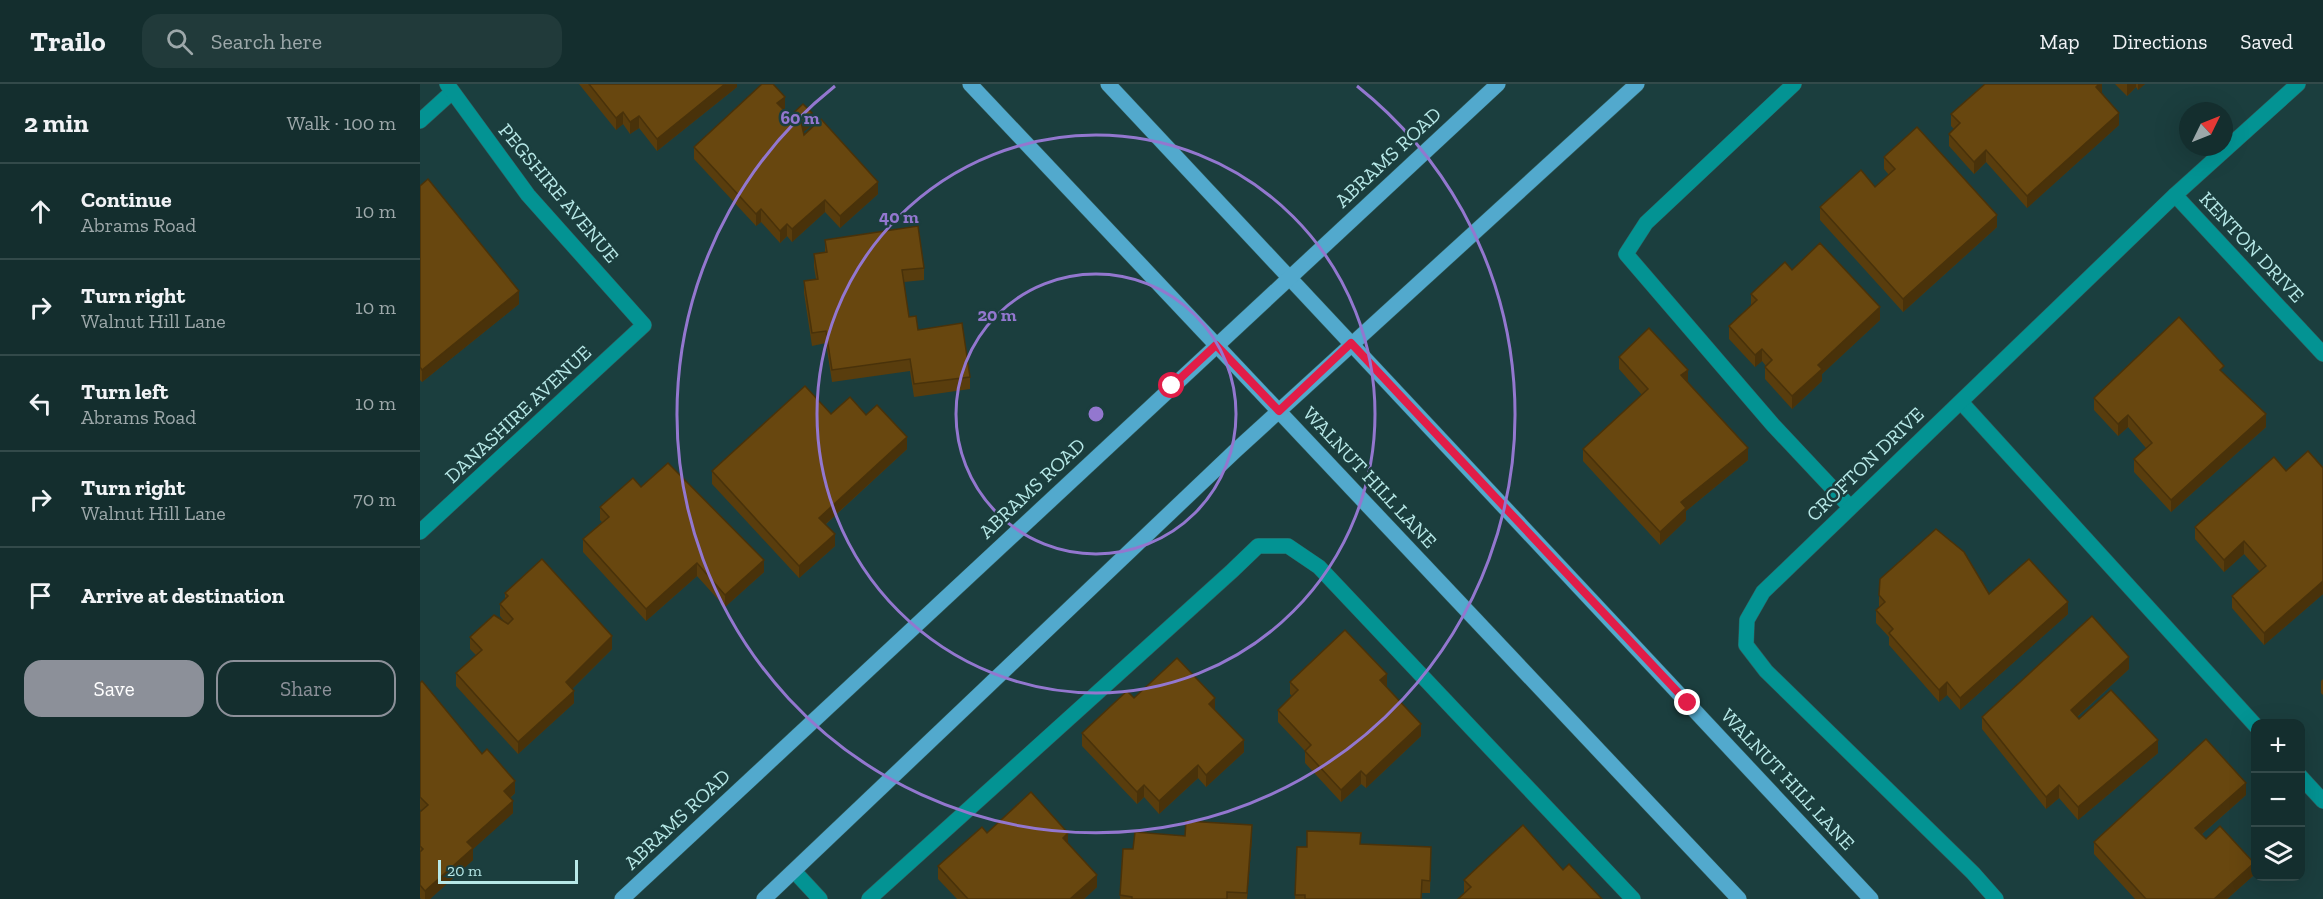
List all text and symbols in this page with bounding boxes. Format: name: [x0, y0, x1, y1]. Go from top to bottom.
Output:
search box: [142, 14, 562, 68]
text: Trailo: [30, 25, 106, 58]
icon: search: [163, 25, 196, 58]
text: Search here: [211, 28, 322, 55]
text: Map: [2040, 29, 2080, 54]
text: Directions: [2113, 29, 2207, 54]
text: Saved: [2240, 29, 2293, 54]
street label: ABRAMS ROAD: [1330, 102, 1446, 212]
north arrow: [2179, 102, 2233, 156]
text: 2 min: [24, 107, 89, 139]
text: 60 m: [780, 107, 820, 129]
text: Walk · 100 m: [287, 111, 396, 135]
street label: PEGSHIRE AVENUE: [494, 118, 624, 268]
text: Continue: [81, 186, 172, 213]
street label: KENTON DRIVE: [2195, 187, 2309, 307]
icon: ahead: [24, 195, 57, 228]
text: 10 m: [355, 199, 396, 223]
text: 40 m: [879, 206, 919, 228]
text: Abrams Road: [81, 213, 196, 237]
text: Turn right: [81, 282, 185, 309]
icon: right: [24, 291, 57, 324]
text: 10 m: [355, 295, 396, 319]
text: 20 m: [977, 304, 1017, 326]
text: Walnut Hill Lane: [81, 309, 226, 333]
street label: DANASHIRE AVENUE: [440, 340, 596, 488]
route start: [1158, 372, 1184, 398]
text: Turn left: [81, 378, 168, 405]
icon: left: [24, 387, 57, 420]
text: 10 m: [355, 391, 396, 415]
street label: WALNUT HILL LANE: [1298, 401, 1442, 553]
street label: CROFTON DRIVE: [1801, 402, 1929, 526]
centre of rings: [1086, 404, 1106, 424]
text: Abrams Road: [81, 405, 196, 429]
street label: ABRAMS ROAD: [974, 433, 1090, 543]
text: Turn right: [81, 474, 185, 501]
icon: right: [24, 483, 57, 516]
text: 70 m: [353, 487, 396, 511]
text: Walnut Hill Lane: [81, 501, 226, 525]
icon: arrive: [24, 579, 57, 612]
text: Arrive at destination: [81, 582, 284, 609]
button: Save: [24, 660, 204, 717]
button: Share: [216, 660, 396, 717]
route end: [1674, 689, 1700, 715]
street label: WALNUT HILL LANE: [1716, 703, 1860, 855]
map controls: [2251, 719, 2305, 881]
button: +: [2251, 719, 2305, 773]
street label: ABRAMS ROAD: [619, 764, 735, 874]
button: −: [2251, 773, 2305, 827]
button: layers: [2251, 827, 2305, 881]
scale bar: [438, 857, 578, 884]
text: 20 m: [447, 861, 482, 880]

